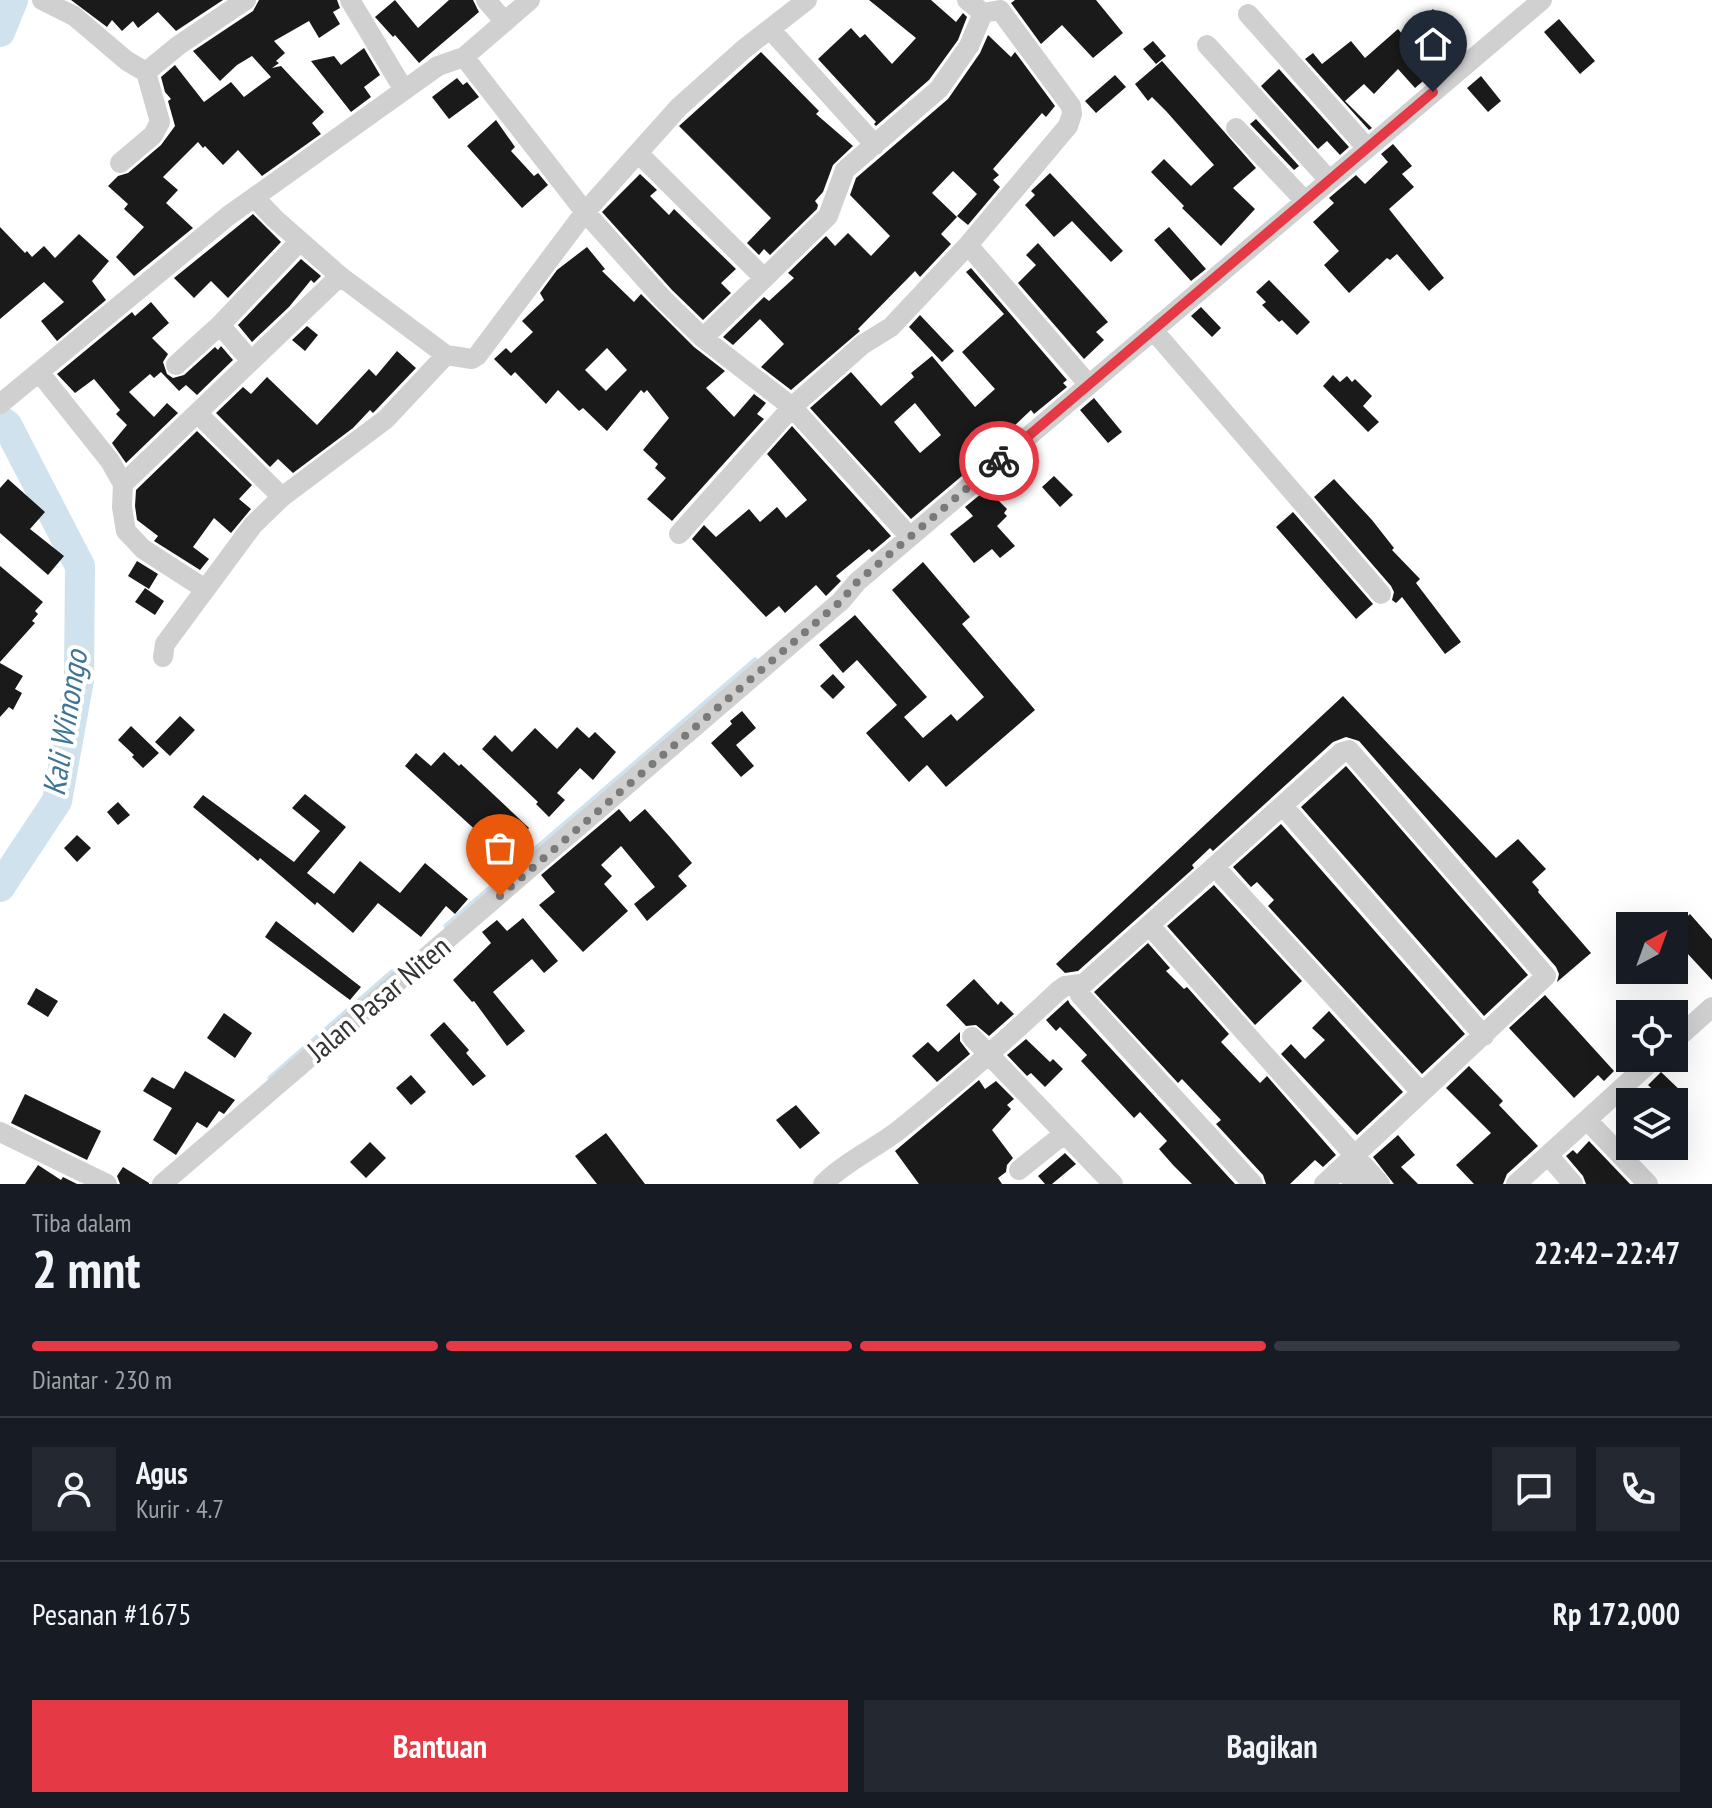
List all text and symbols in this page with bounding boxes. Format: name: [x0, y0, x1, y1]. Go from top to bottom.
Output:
pin: [1399, 10, 1467, 92]
icon: home: [1411, 22, 1455, 66]
courier: [959, 421, 1039, 501]
icon: bike: [977, 439, 1021, 483]
water label: Kali Winongo: [32, 645, 97, 799]
pin: [466, 814, 534, 896]
icon: bag: [478, 826, 522, 870]
north arrow: [1616, 912, 1688, 984]
map controls: [1616, 912, 1688, 1160]
street label: Jalan Pasar Niten: [298, 927, 458, 1070]
button: locate: [1616, 1000, 1688, 1072]
button: layers: [1616, 1088, 1688, 1160]
text: Tiba dalam: [32, 1206, 132, 1239]
text: 22:42–22:47: [1534, 1233, 1680, 1272]
text: 2 mnt: [32, 1235, 140, 1302]
text: Diantar · 230 m: [32, 1363, 172, 1396]
button: person: [32, 1447, 116, 1531]
button: chat: [1492, 1447, 1576, 1531]
button: phone: [1596, 1447, 1680, 1531]
text: Agus: [136, 1453, 188, 1492]
text: Kurir · 4.7: [136, 1492, 224, 1525]
text: Pesanan #1675: [32, 1594, 191, 1633]
text: Rp 172,000: [1553, 1594, 1680, 1633]
button: Bantuan: [32, 1700, 848, 1792]
button: Bagikan: [864, 1700, 1680, 1792]

